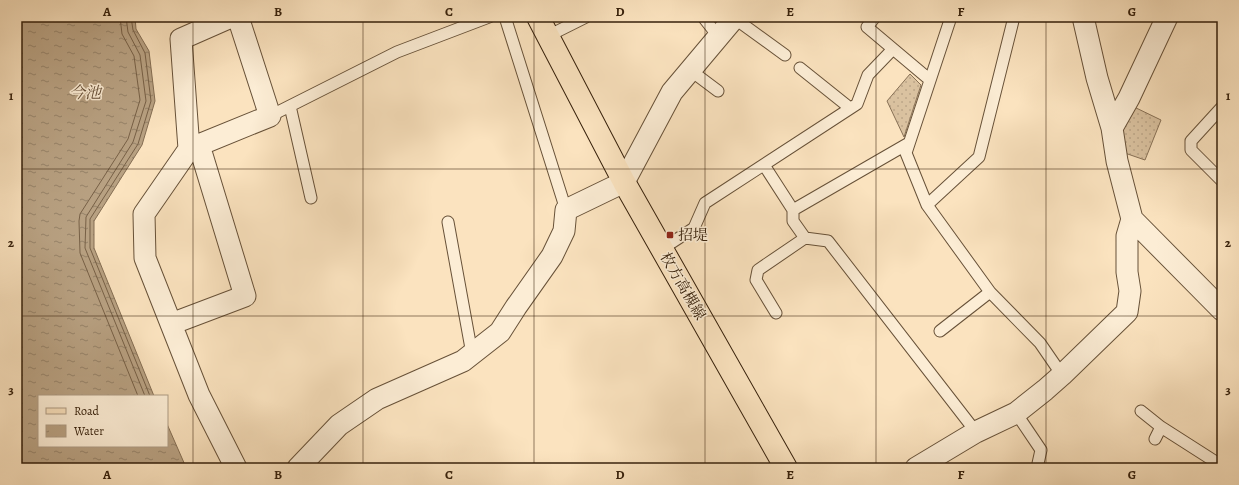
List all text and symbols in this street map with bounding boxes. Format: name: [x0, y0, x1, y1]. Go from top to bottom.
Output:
text: A: [102, 3, 112, 20]
text: B: [274, 3, 282, 20]
text: C: [445, 3, 453, 20]
text: D: [615, 3, 625, 20]
text: E: [786, 3, 794, 20]
text: F: [958, 3, 965, 20]
text: G: [1128, 3, 1136, 20]
water label: 今池: [69, 82, 103, 104]
text: 1: [9, 87, 14, 104]
text: 1: [1226, 87, 1231, 104]
place label: 招堤: [678, 225, 708, 245]
marker: 招堤: [665, 230, 675, 240]
text: 2: [8, 234, 15, 251]
text: 2: [1225, 234, 1232, 251]
street label: 枚方高槻線: [656, 249, 710, 323]
text: 3: [8, 381, 14, 398]
text: 3: [1225, 381, 1231, 398]
legend: [38, 395, 168, 447]
text: Road: [74, 403, 100, 419]
text: Water: [73, 423, 104, 439]
text: A: [102, 466, 112, 483]
text: B: [274, 466, 282, 483]
text: C: [445, 466, 453, 483]
text: D: [615, 466, 625, 483]
text: E: [786, 466, 794, 483]
text: F: [958, 466, 965, 483]
text: G: [1128, 466, 1136, 483]

